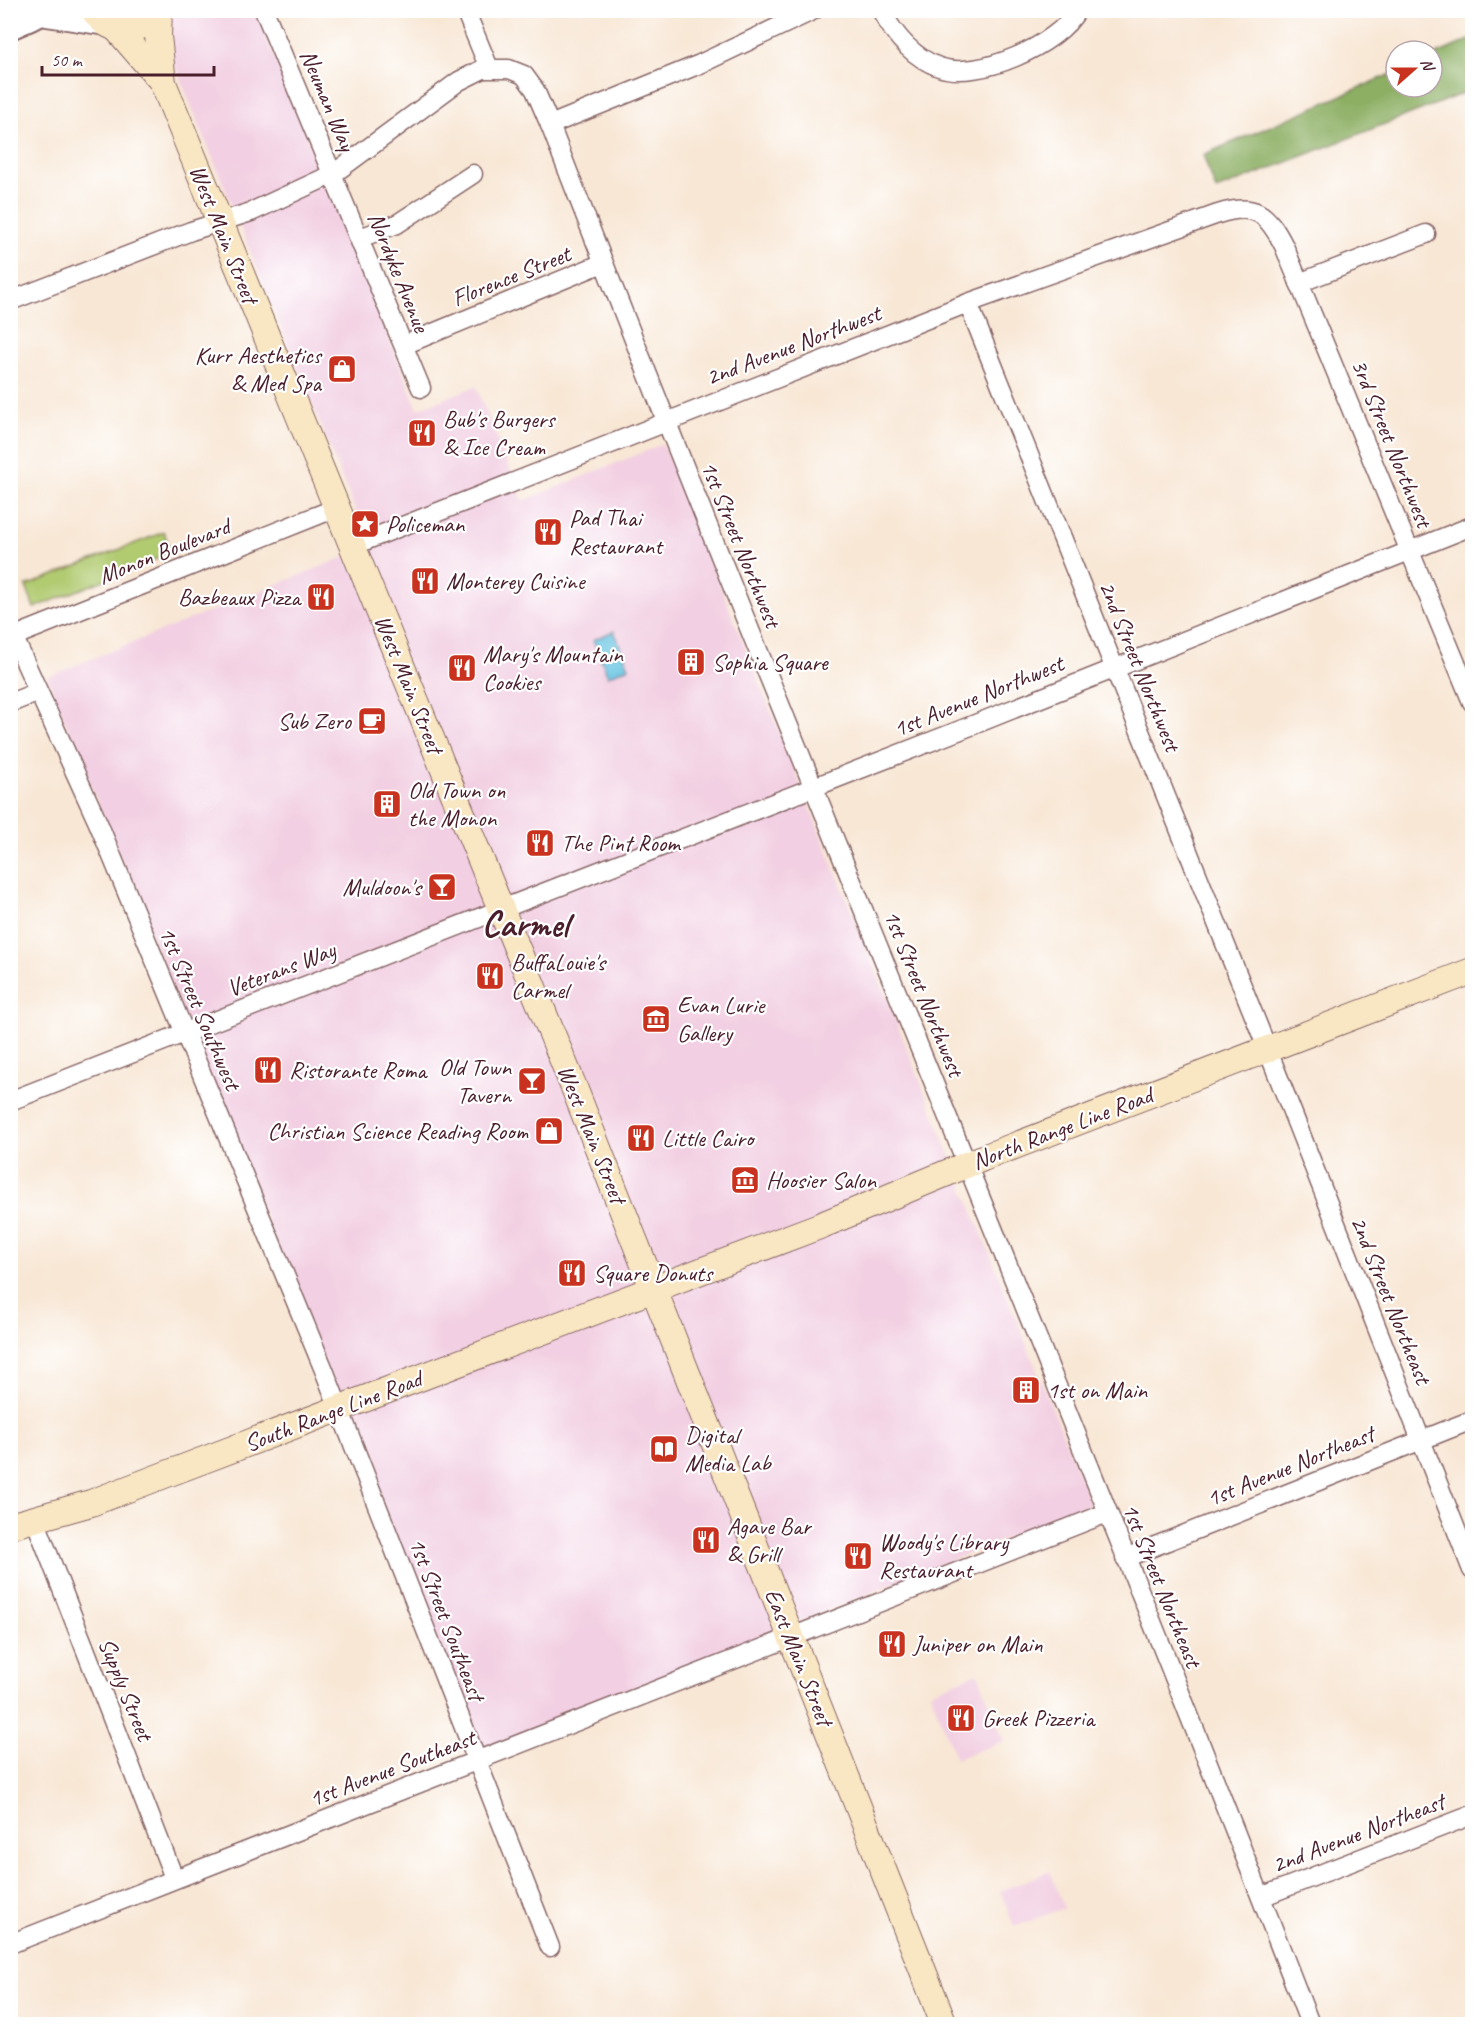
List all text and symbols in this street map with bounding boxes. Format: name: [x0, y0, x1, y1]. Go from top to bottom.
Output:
scale bar: [42, 39, 214, 77]
north arrow: [1384, 39, 1444, 99]
street label: Neuman Way: [293, 45, 363, 157]
text: 50 m: [51, 49, 84, 71]
text: N: [1416, 56, 1439, 75]
street label: West Main Street: [183, 160, 267, 310]
street label: Nordyke Avenue: [361, 208, 437, 338]
street label: Florence Street: [447, 238, 576, 313]
street label: 2nd Avenue Northwest: [701, 297, 887, 392]
place label: Kurr Aesthetics & Med Spa: [195, 340, 323, 398]
shop icon: Kurr Aesthetics & Med Spa: [326, 353, 358, 385]
street label: 3rd Street Northwest: [1345, 354, 1440, 533]
place label: Bub's Burgers & Ice Cream: [443, 404, 556, 462]
restaurant icon: Bub's Burgers & Ice Cream: [406, 417, 438, 449]
street label: 1st Street Northwest: [694, 456, 789, 634]
place label: Pad Thai Restaurant: [569, 503, 664, 561]
place icon: Policeman: [349, 508, 381, 540]
place label: Policeman: [386, 509, 466, 539]
street label: Monon Boulevard: [94, 510, 237, 591]
restaurant icon: Pad Thai Restaurant: [532, 516, 564, 548]
restaurant icon: Monterey Cuisine: [409, 565, 441, 597]
place label: Monterey Cuisine: [446, 566, 587, 596]
street label: 2nd Street Northwest: [1092, 576, 1189, 757]
restaurant icon: Bazbeaux Pizza: [305, 581, 337, 613]
place label: Bazbeaux Pizza: [178, 582, 302, 612]
street label: West Main Street: [368, 610, 452, 760]
place label: Mary's Mountain Cookies: [483, 639, 624, 697]
building icon: Sophia Square: [675, 646, 707, 678]
place label: Sophia Square: [712, 647, 830, 677]
street label: 1st Avenue Northwest: [889, 647, 1069, 744]
restaurant icon: Mary's Mountain Cookies: [446, 652, 478, 684]
cafe icon: Sub Zero: [356, 705, 388, 737]
place label: Sub Zero: [277, 706, 353, 736]
place label: Old Town on the Monon: [408, 775, 505, 833]
building icon: Old Town on the Monon: [371, 788, 403, 820]
restaurant icon: The Pint Room: [524, 827, 556, 859]
place label: The Pint Room: [561, 828, 682, 858]
bar icon: Muldoon's: [426, 871, 458, 903]
place label: Muldoon's: [343, 872, 424, 902]
district label: Carmel: [482, 901, 575, 947]
street label: 1st Street Northwest: [877, 905, 972, 1083]
street label: 1st Street Southwest: [152, 922, 249, 1096]
street label: Veterans Way: [222, 934, 341, 1003]
place label: BuffaLouie's Carmel: [511, 947, 608, 1005]
restaurant icon: BuffaLouie's Carmel: [474, 960, 506, 992]
place label: Evan Lurie Gallery: [677, 990, 766, 1048]
museum icon: Evan Lurie Gallery: [640, 1003, 672, 1035]
place label: Old Town Tavern: [439, 1052, 512, 1110]
restaurant icon: Ristorante Roma: [252, 1054, 284, 1086]
place label: Ristorante Roma: [289, 1055, 428, 1085]
street label: West Main Street: [551, 1060, 635, 1210]
bar icon: Old Town Tavern: [516, 1065, 548, 1097]
street label: North Range Line Road: [968, 1079, 1160, 1176]
shop icon: Christian Science Reading Room: [533, 1115, 565, 1147]
place label: Christian Science Reading Room: [267, 1116, 529, 1146]
restaurant icon: Little Cairo: [625, 1122, 657, 1154]
place label: Little Cairo: [662, 1123, 756, 1153]
museum icon: Hoosier Salon: [729, 1164, 761, 1196]
place label: Hoosier Salon: [766, 1165, 877, 1195]
street label: 2nd Street Northeast: [1344, 1212, 1439, 1390]
restaurant icon: Square Donuts: [556, 1257, 588, 1289]
place label: Square Donuts: [593, 1258, 714, 1288]
street label: South Range Line Road: [240, 1362, 429, 1459]
building icon: 1st on Main: [1010, 1374, 1042, 1406]
place label: 1st on Main: [1047, 1375, 1148, 1405]
street label: 1st Avenue Northeast: [1202, 1418, 1381, 1513]
place label: Digital Media Lab: [685, 1420, 772, 1478]
library icon: Digital Media Lab: [648, 1433, 680, 1465]
street label: 1st Street Northeast: [1115, 1499, 1209, 1673]
place label: Agave Bar & Grill: [727, 1511, 813, 1569]
restaurant icon: Agave Bar & Grill: [690, 1524, 722, 1556]
place label: Woody's Library Restaurant: [879, 1527, 1010, 1585]
street label: 1st Street Southeast: [402, 1533, 493, 1708]
restaurant icon: Woody's Library Restaurant: [842, 1540, 874, 1572]
street label: East Main Street: [758, 1584, 841, 1733]
restaurant icon: Juniper on Main: [876, 1628, 908, 1660]
place label: Juniper on Main: [912, 1629, 1043, 1659]
street label: Supply Street: [92, 1633, 161, 1747]
restaurant icon: Greek Pizzeria: [945, 1702, 977, 1734]
place label: Greek Pizzeria: [982, 1703, 1096, 1733]
street label: 1st Avenue Southeast: [305, 1722, 481, 1814]
street label: 2nd Avenue Northeast: [1268, 1785, 1451, 1880]

